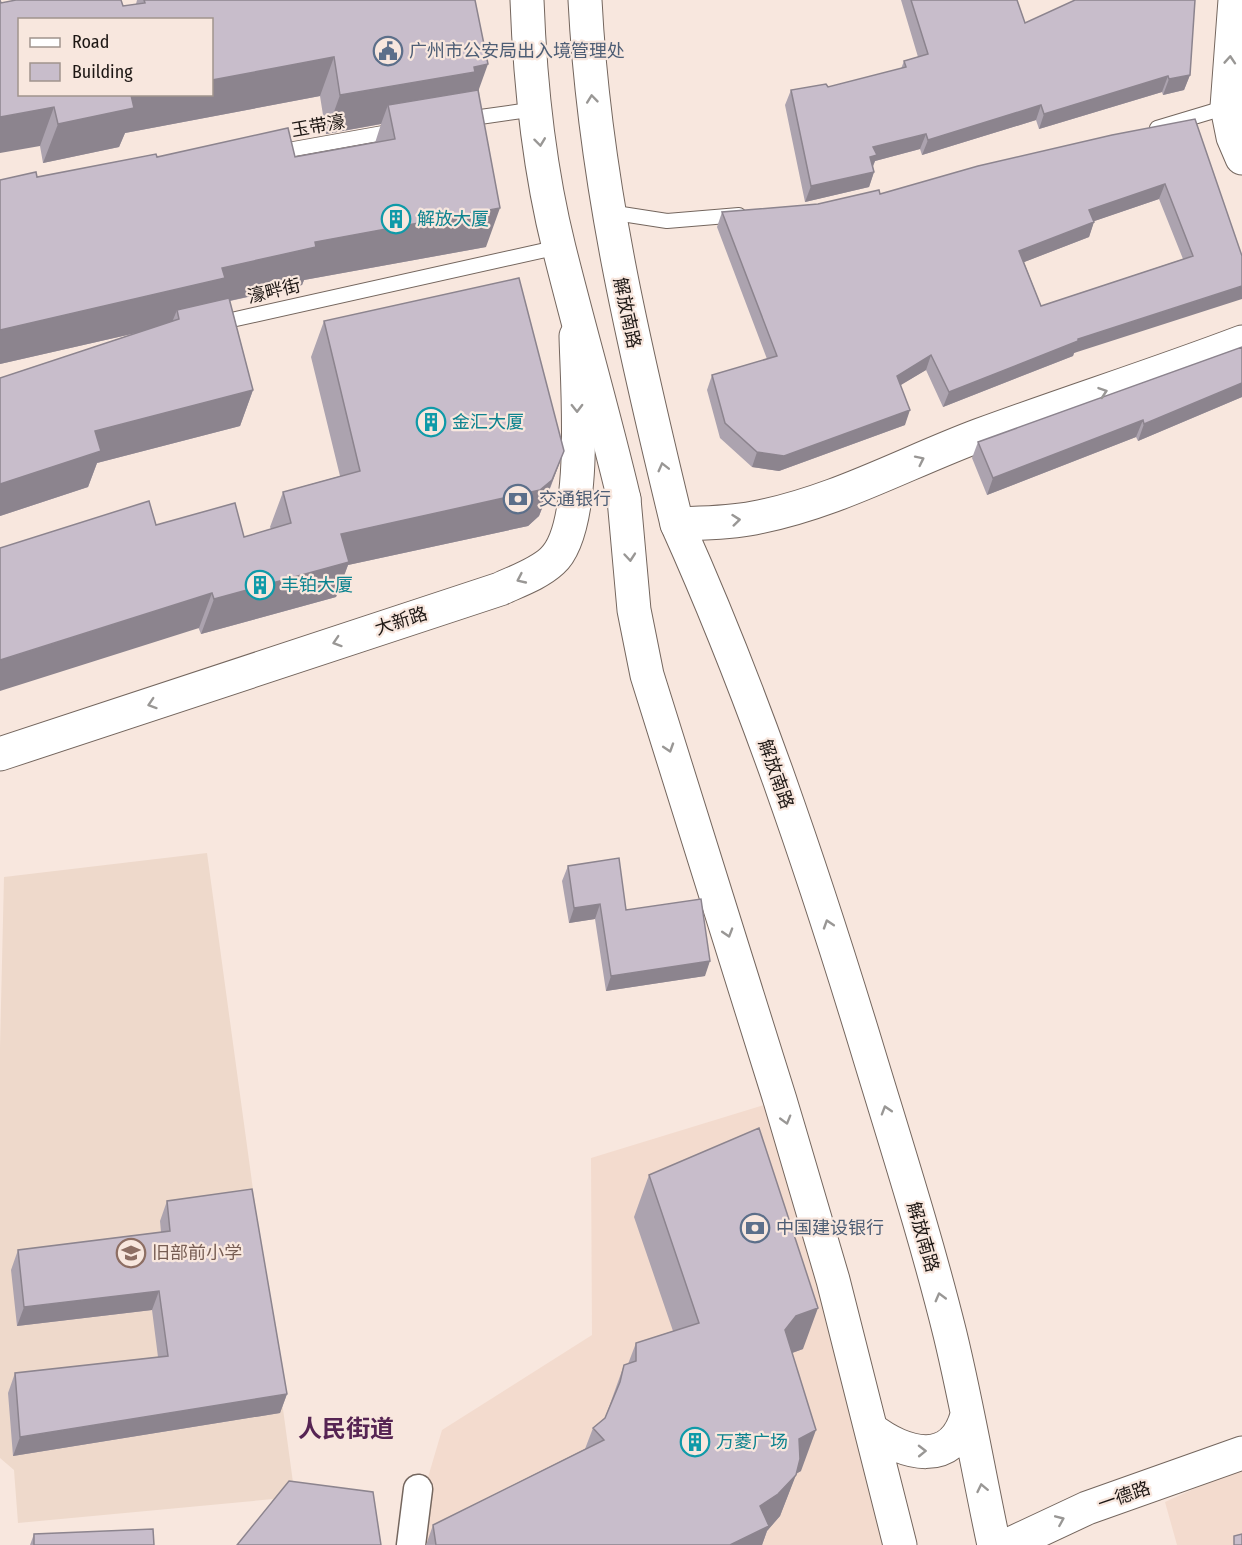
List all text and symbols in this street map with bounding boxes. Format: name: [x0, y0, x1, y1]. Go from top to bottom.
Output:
legend: [18, 18, 213, 96]
text: Road: [72, 31, 109, 53]
public building icon: 广州市公安局出入境管理处: [372, 35, 404, 67]
place label: 广州市公安局出入境管理处: [409, 40, 625, 62]
one-way arrow: [1224, 55, 1237, 64]
text: Building: [72, 61, 133, 83]
one-way arrow: [586, 94, 599, 103]
street label: 玉带濠: [290, 110, 346, 142]
one-way arrow: [534, 137, 546, 146]
building icon: 解放大厦: [380, 203, 412, 235]
place label: 解放大厦: [417, 208, 489, 230]
street label: 濠畔街: [245, 274, 303, 308]
street label: 解放南路: [609, 275, 645, 351]
one-way arrow: [1097, 387, 1108, 400]
one-way arrow: [571, 403, 583, 412]
building icon: 金汇大厦: [415, 406, 447, 438]
place label: 金汇大厦: [452, 411, 524, 433]
one-way arrow: [914, 455, 925, 467]
one-way arrow: [658, 462, 671, 472]
bank icon: 交通银行: [502, 483, 534, 515]
place label: 交通银行: [539, 488, 611, 510]
one-way arrow: [731, 515, 740, 527]
one-way arrow: [623, 553, 636, 562]
building icon: 丰铂大厦: [244, 569, 276, 601]
one-way arrow: [517, 572, 528, 584]
place label: 丰铂大厦: [281, 574, 353, 596]
street label: 大新路: [372, 602, 430, 640]
one-way arrow: [332, 635, 343, 648]
one-way arrow: [147, 697, 158, 709]
street label: 解放南路: [754, 736, 798, 812]
one-way arrow: [662, 742, 674, 753]
one-way arrow: [823, 919, 835, 930]
one-way arrow: [721, 927, 734, 938]
one-way arrow: [881, 1105, 893, 1116]
one-way arrow: [779, 1114, 791, 1125]
street label: 解放南路: [903, 1199, 943, 1275]
bank icon: 中国建设银行: [739, 1212, 771, 1244]
place label: 中国建设银行: [776, 1217, 884, 1239]
school or university icon: 旧部前小学: [115, 1237, 147, 1269]
place label: 旧部前小学: [152, 1242, 242, 1264]
one-way arrow: [935, 1292, 947, 1303]
district label: 人民街道: [298, 1415, 394, 1443]
building icon: 万菱广场: [679, 1426, 711, 1458]
place label: 万菱广场: [716, 1431, 788, 1453]
one-way arrow: [918, 1445, 927, 1457]
street label: 一德路: [1095, 1477, 1153, 1515]
one-way arrow: [976, 1483, 989, 1493]
one-way arrow: [1054, 1515, 1065, 1527]

